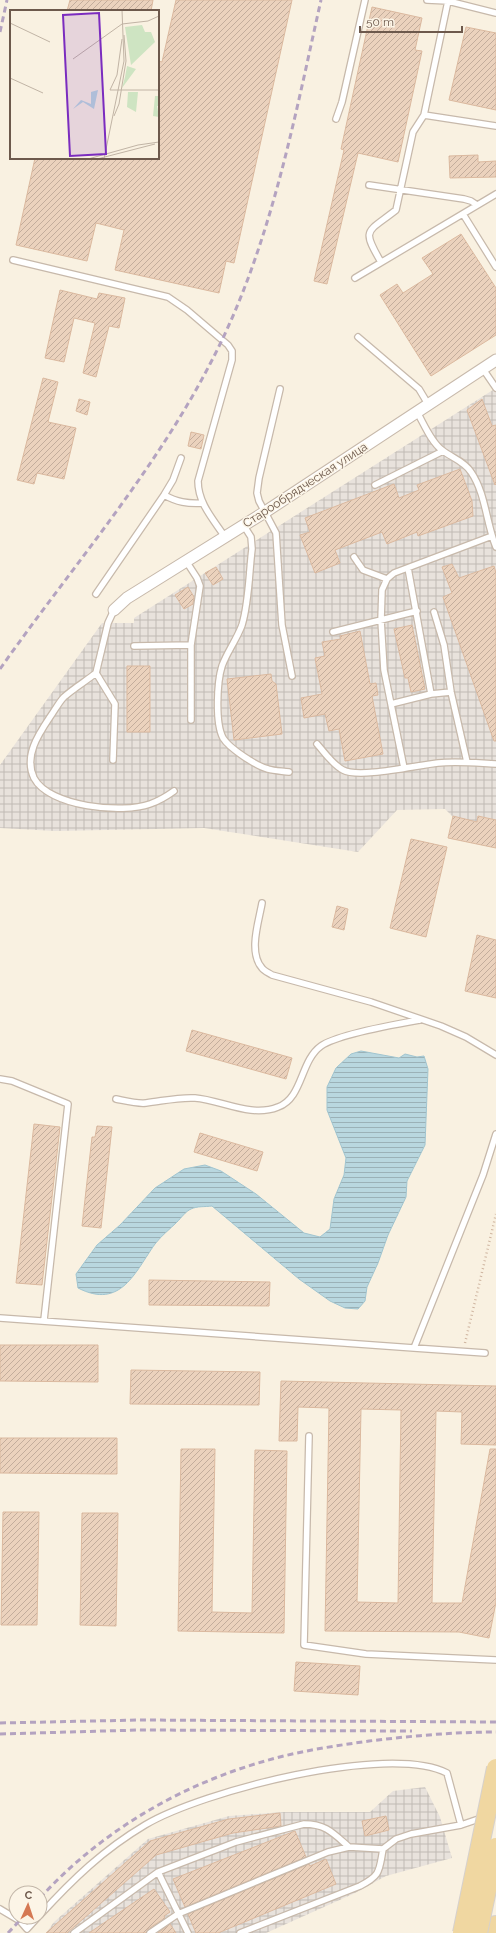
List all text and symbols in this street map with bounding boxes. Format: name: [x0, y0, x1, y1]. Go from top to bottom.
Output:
scale bar: [360, 8, 462, 34]
inset map: [10, 10, 159, 159]
text: 50 m: [366, 15, 394, 29]
street label: Старообрядческая улица: [240, 440, 370, 530]
north arrow: [8, 1885, 48, 1925]
text: С: [24, 1889, 33, 1902]

